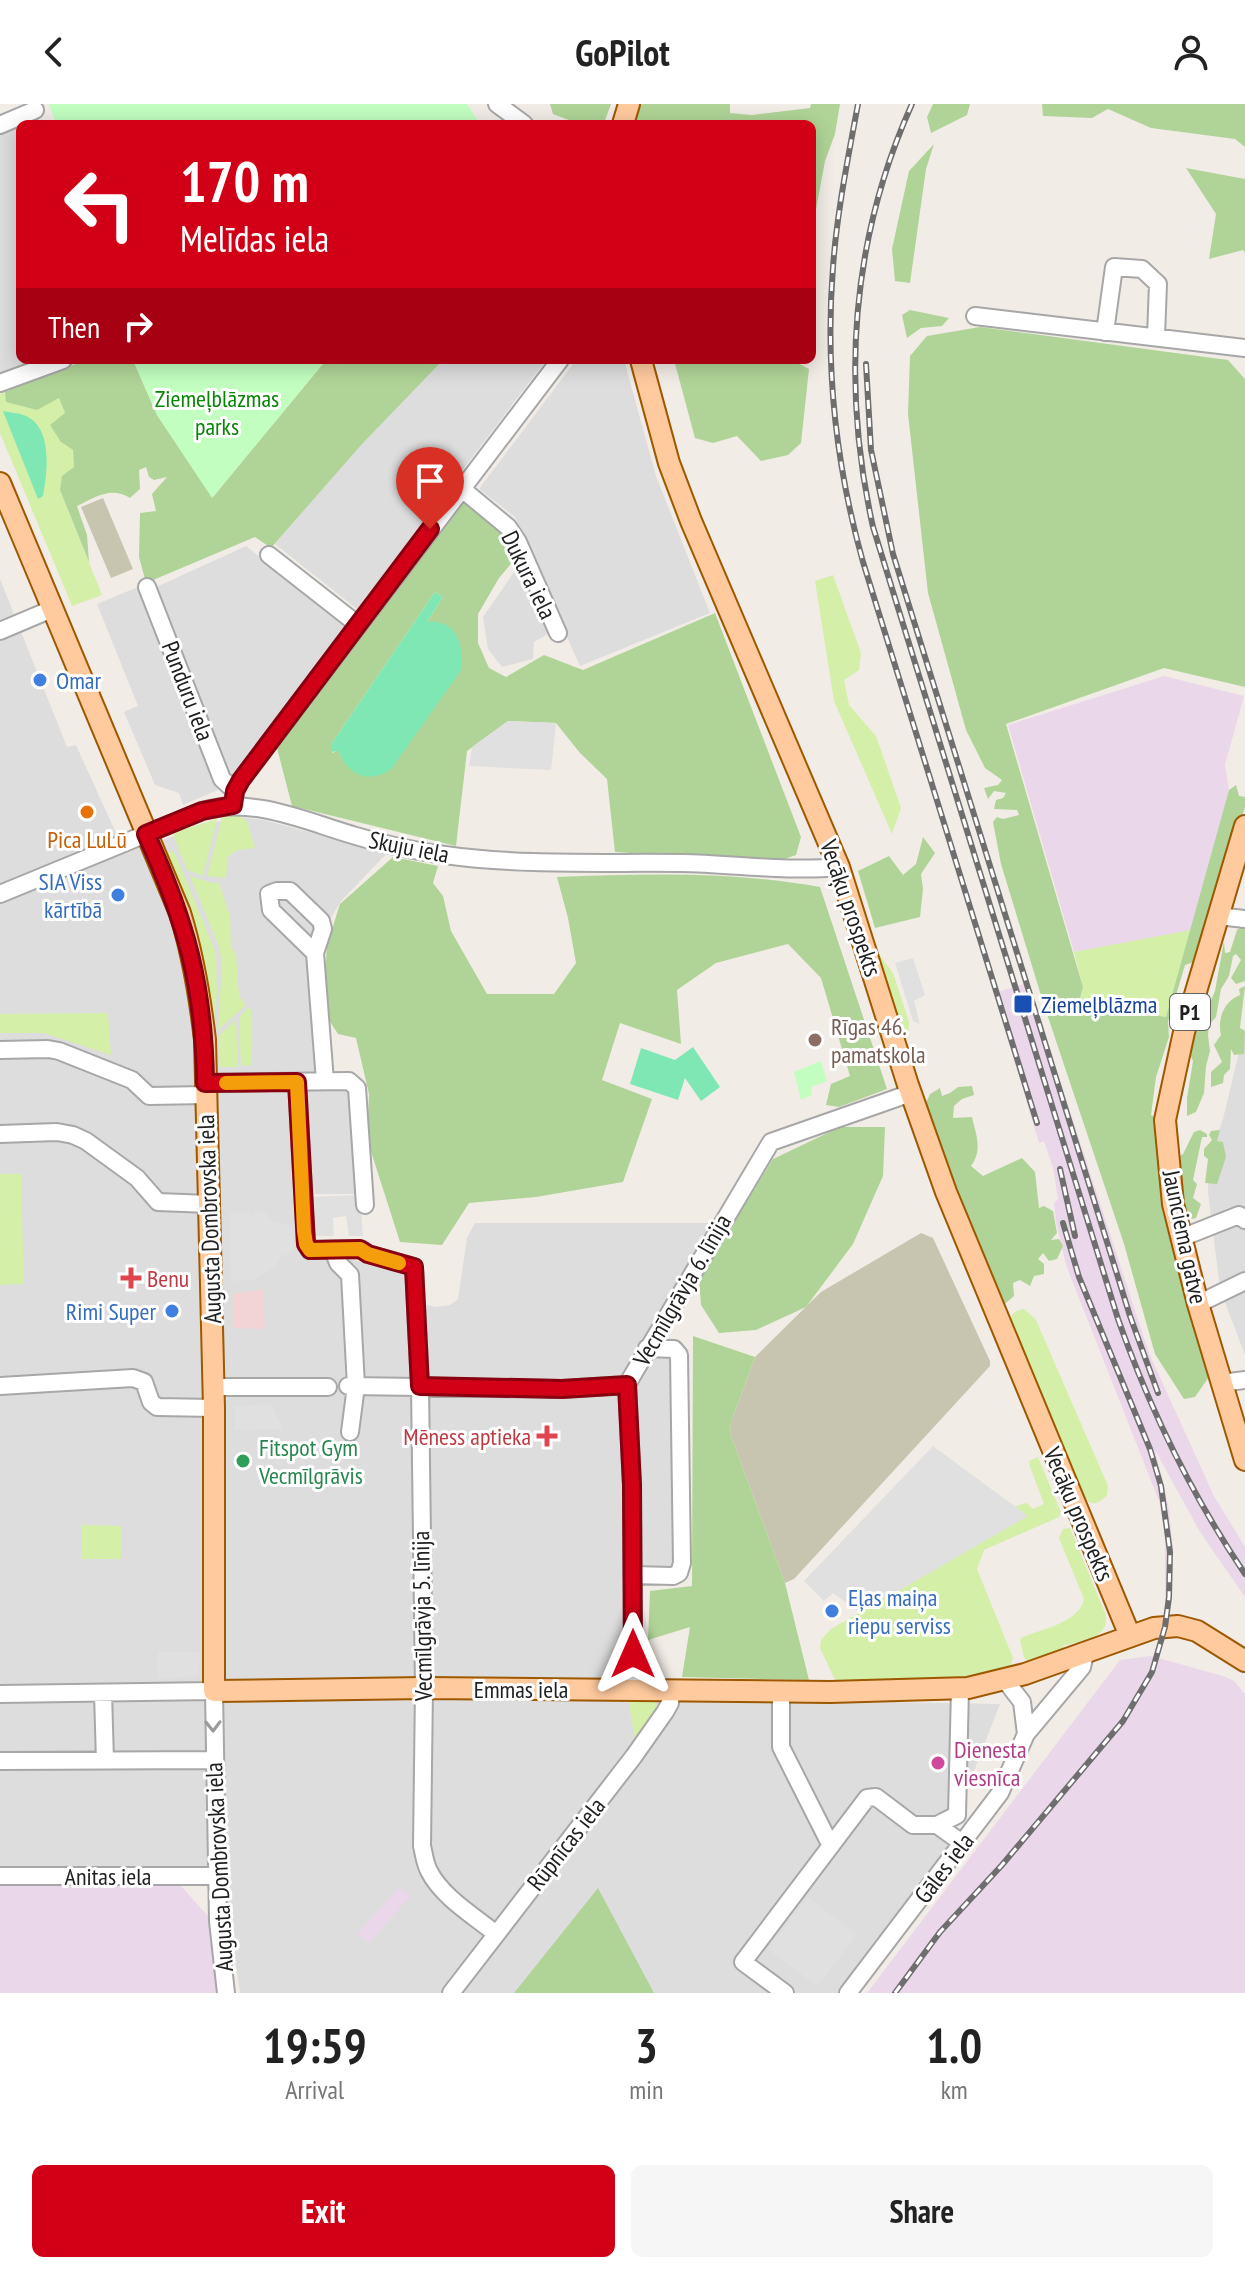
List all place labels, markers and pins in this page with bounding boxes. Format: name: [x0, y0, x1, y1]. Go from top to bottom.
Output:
pin: [396, 447, 464, 529]
place label: Omar: [56, 665, 101, 696]
marker: Omar: [31, 671, 49, 689]
marker: Pica LuLū: [78, 803, 96, 821]
place label: Pica LuLū: [47, 824, 127, 855]
place label: SIA Viss kārtībā: [39, 866, 102, 925]
marker: SIA Viss kārtībā: [109, 886, 127, 904]
place label: Ziemeļblāzma: [1041, 989, 1157, 1020]
marker: Ziemeļblāzma: [1012, 993, 1034, 1015]
place label: Rīgas 46. pamatskola: [831, 1011, 926, 1070]
marker: Rīgas 46. pamatskola: [806, 1031, 824, 1049]
place label: Benu: [147, 1263, 189, 1294]
marker: Benu: [122, 1269, 140, 1287]
place label: Rimi Super: [66, 1296, 156, 1327]
marker: Rimi Super: [163, 1302, 181, 1320]
place label: Mēness aptieka: [403, 1421, 531, 1452]
marker: Mēness aptieka: [538, 1427, 556, 1445]
place label: Fitspot Gym Vecmīlgrāvis: [258, 1432, 363, 1491]
marker: Fitspot Gym Vecmīlgrāvis: [234, 1452, 252, 1470]
place label: Eļas maiņa riepu serviss: [848, 1582, 951, 1641]
marker: Eļas maiņa riepu serviss: [823, 1602, 841, 1620]
place label: Dienesta viesnīca: [954, 1734, 1026, 1793]
marker: Dienesta viesnīca: [929, 1754, 947, 1772]

